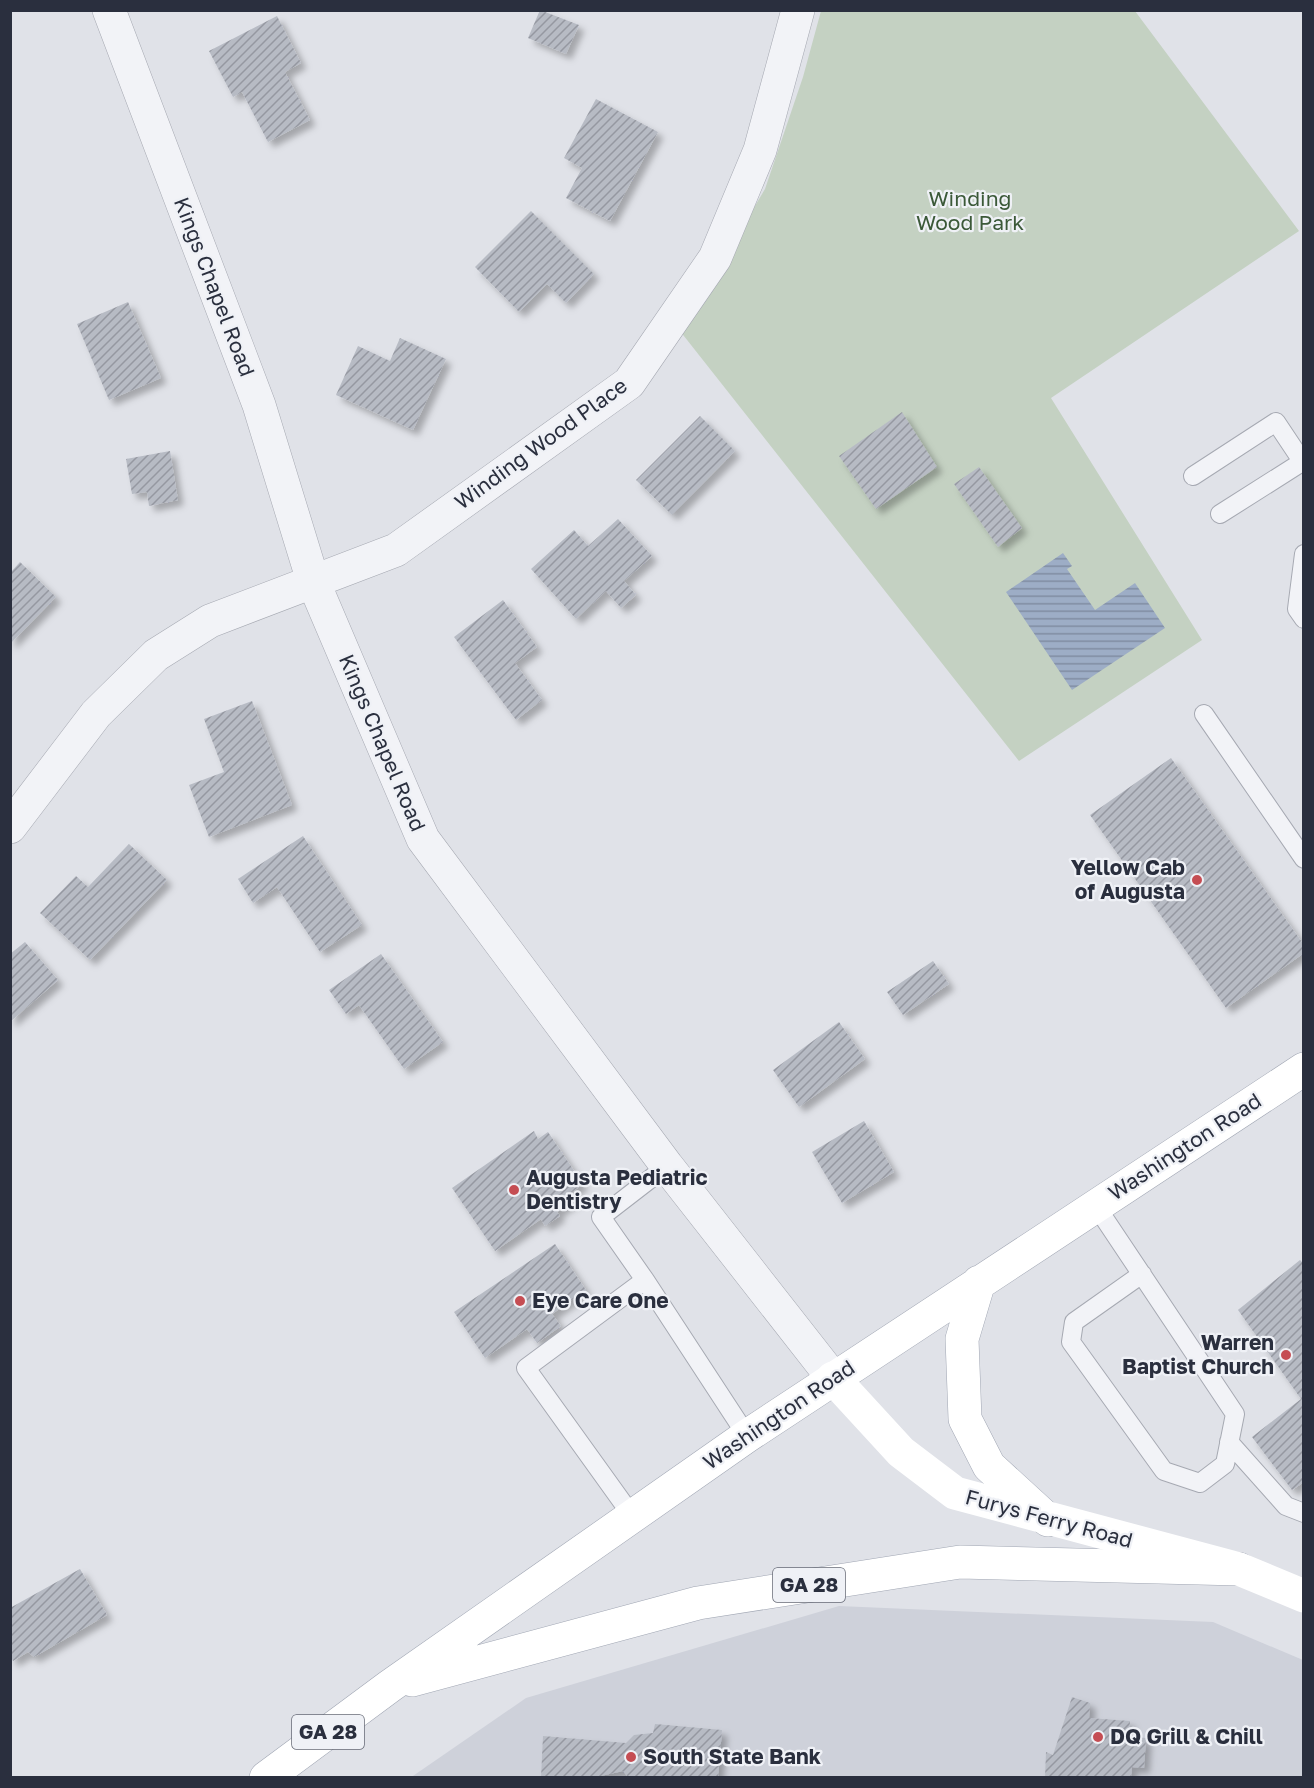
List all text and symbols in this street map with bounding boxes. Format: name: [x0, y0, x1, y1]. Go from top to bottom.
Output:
park label: Winding Wood Park: [916, 185, 1024, 235]
street label: Kings Chapel Road: [169, 193, 261, 380]
street label: Winding Wood Place: [449, 372, 632, 515]
street label: Kings Chapel Road: [334, 650, 432, 835]
place label: Yellow Cab of Augusta: [1071, 854, 1185, 904]
marker: Yellow Cab of Augusta: [1190, 873, 1204, 887]
street label: Washington Road: [1103, 1087, 1266, 1205]
place label: Augusta Pediatric Dentistry: [526, 1164, 708, 1214]
marker: Augusta Pediatric Dentistry: [507, 1183, 521, 1197]
place label: Eye Care One: [532, 1287, 669, 1313]
marker: Eye Care One: [513, 1294, 527, 1308]
place label: Warren Baptist Church: [1122, 1329, 1274, 1379]
marker: Warren Baptist Church: [1279, 1348, 1293, 1362]
street label: Washington Road: [698, 1354, 859, 1475]
street label: Furys Ferry Road: [963, 1483, 1136, 1553]
road number: GA 28: [773, 1568, 845, 1602]
road number: GA 28: [292, 1715, 364, 1749]
place label: DQ Grill & Chill: [1110, 1723, 1263, 1749]
marker: DQ Grill & Chill: [1091, 1730, 1105, 1744]
place label: South State Bank: [643, 1743, 821, 1769]
marker: South State Bank: [624, 1750, 638, 1764]

